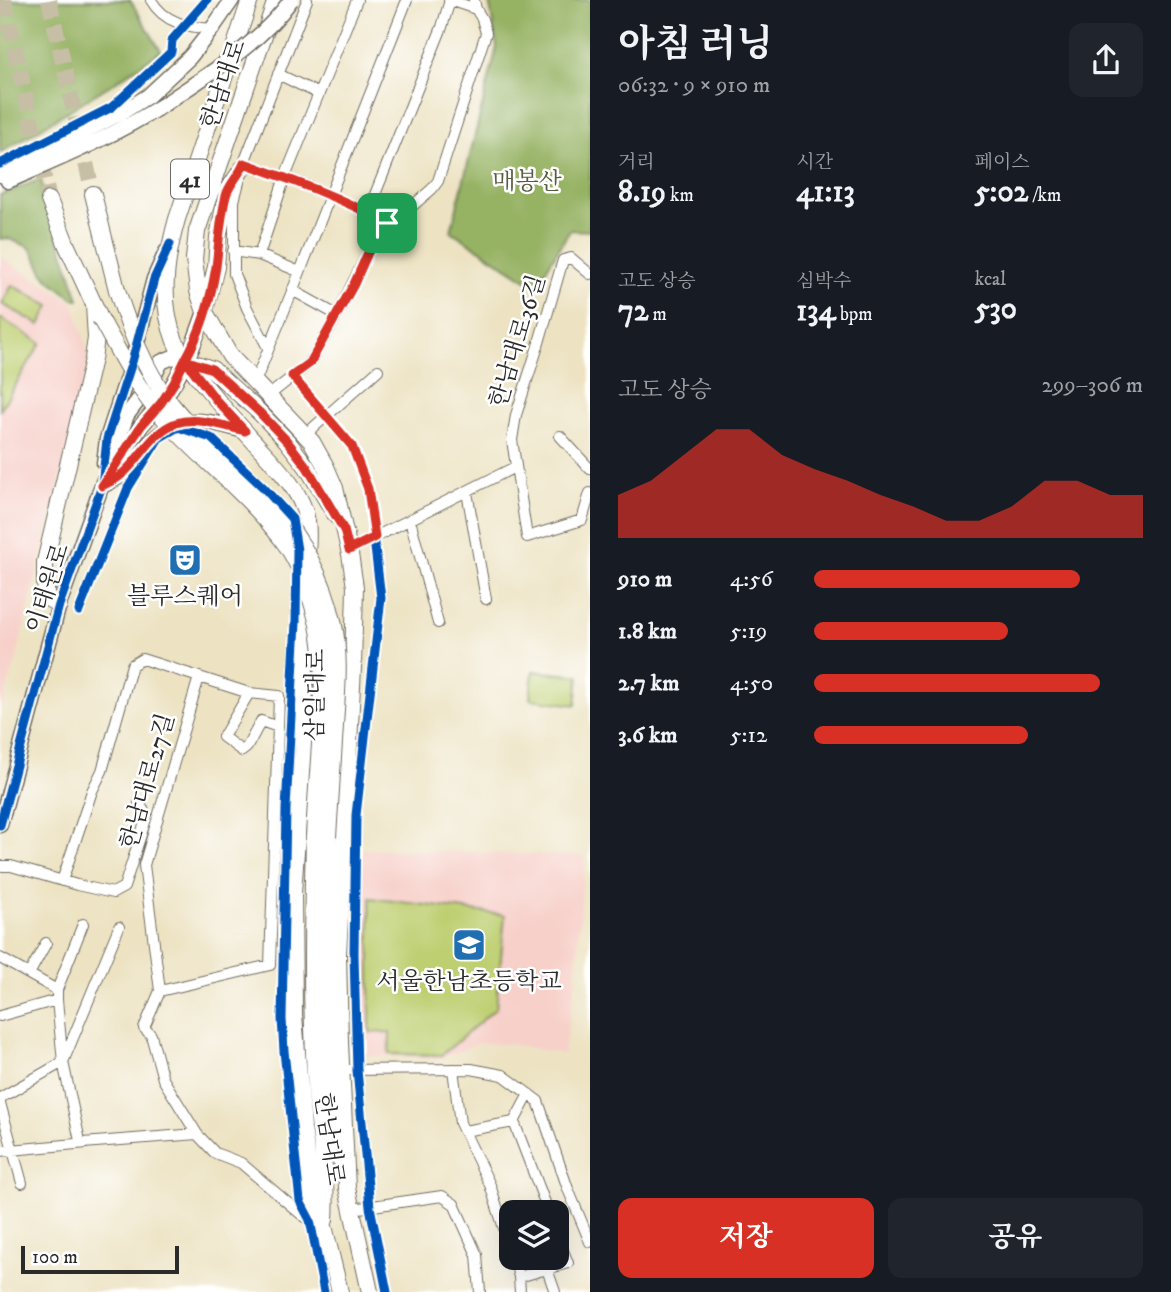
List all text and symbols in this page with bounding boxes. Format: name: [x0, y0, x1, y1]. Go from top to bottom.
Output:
text: 아침 러닝: [618, 21, 773, 69]
button: share: [1069, 23, 1143, 97]
street label: 한남대로: [195, 36, 253, 133]
text: 06:32 · 9 × 910 m: [618, 71, 770, 100]
text: 거리: [618, 151, 655, 174]
text: 시간: [796, 151, 833, 174]
text: 페이스: [975, 151, 1030, 174]
road number: 41: [171, 160, 209, 198]
park label: 매봉산: [492, 167, 563, 197]
text: 8.19: [618, 174, 666, 211]
text: 41:13: [796, 174, 855, 211]
text: 5:02: [975, 174, 1028, 211]
text: km: [666, 184, 694, 207]
text: /km: [1028, 184, 1061, 207]
pin: [357, 193, 417, 253]
icon: arrive: [368, 204, 406, 242]
text: kcal: [975, 268, 1006, 291]
text: 고도 상승: [618, 270, 696, 293]
text: 심박수: [796, 270, 851, 293]
street label: 한남대로36길: [484, 271, 552, 411]
text: 530: [975, 291, 1017, 328]
text: 72: [618, 293, 649, 330]
text: 134: [796, 293, 836, 330]
text: m: [649, 303, 667, 326]
text: bpm: [836, 303, 873, 326]
text: 299–306 m: [1041, 371, 1143, 400]
text: 고도 상승: [618, 376, 712, 405]
street label: 이태원로: [19, 540, 77, 637]
theatre icon: 블루스퀘어: [166, 541, 204, 579]
text: 910 m: [618, 565, 672, 594]
text: 4:56: [730, 565, 773, 594]
place label: 블루스퀘어: [127, 582, 243, 612]
text: 1.8 km: [618, 617, 677, 646]
text: 5:19: [730, 617, 767, 646]
street label: 삼일대로: [300, 648, 332, 742]
text: 2.7 km: [618, 669, 679, 698]
text: 4:50: [730, 669, 773, 698]
street label: 한남대로27길: [114, 710, 182, 853]
text: 3.6 km: [618, 721, 678, 750]
text: 5:12: [730, 721, 767, 750]
school or university icon: 서울한남초등학교: [450, 926, 488, 964]
place label: 서울한남초등학교: [376, 967, 562, 997]
street label: 한남대로: [308, 1091, 350, 1187]
button: 저장: [618, 1198, 874, 1278]
button: 공유: [888, 1198, 1143, 1278]
map controls: [499, 1200, 569, 1270]
button: layers: [499, 1200, 569, 1270]
scale bar: [21, 1243, 178, 1275]
text: 100 m: [32, 1246, 78, 1269]

